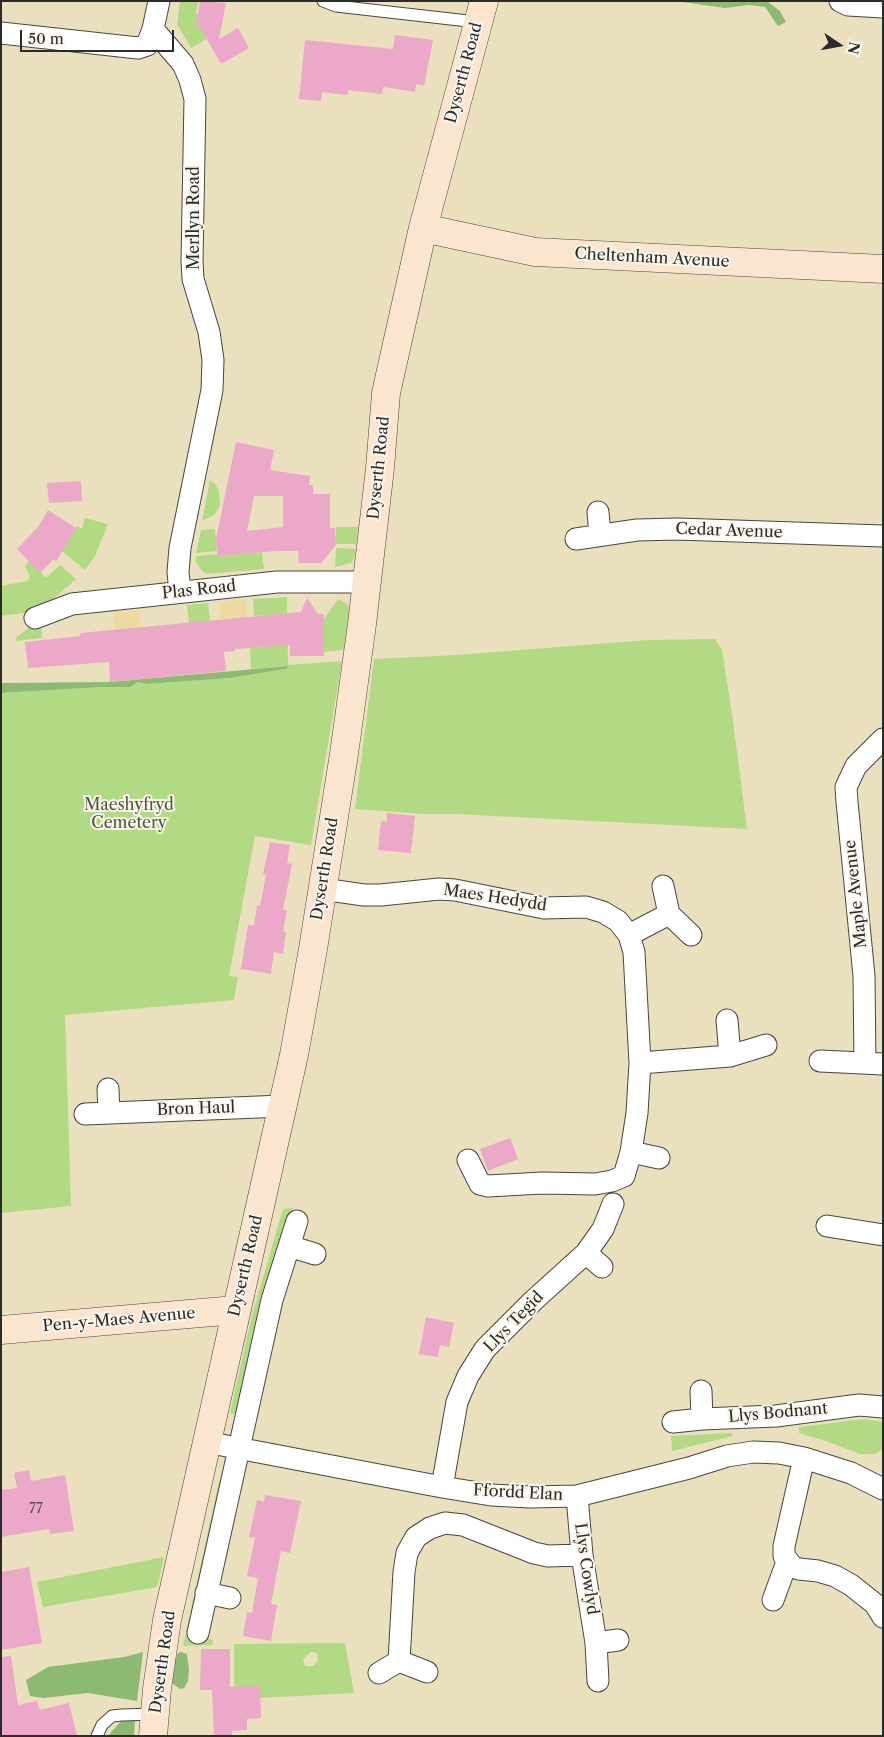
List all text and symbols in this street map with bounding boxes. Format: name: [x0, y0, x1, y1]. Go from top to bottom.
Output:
scale bar: [22, 20, 176, 52]
street label: Dyserth Road: [441, 20, 487, 126]
north arrow: [814, 20, 864, 70]
text: 50 m: [28, 29, 64, 48]
text: N: [844, 40, 864, 56]
street label: Merllyn Road: [184, 166, 204, 270]
street label: Cheltenham Avenue: [574, 244, 730, 272]
street label: Dyserth Road: [364, 415, 394, 521]
street label: Cedar Avenue: [675, 520, 783, 542]
street label: Plas Road: [161, 577, 237, 603]
park label: Maeshyfryd Cemetery: [84, 795, 174, 833]
street label: Dyserth Road: [307, 816, 343, 922]
street label: Maple Avenue: [841, 839, 871, 949]
street label: Maes Hedydd: [442, 880, 548, 916]
street label: Bron Haul: [157, 1098, 235, 1120]
street label: Dyserth Road: [225, 1213, 267, 1319]
street label: Llys Tegid: [480, 1287, 548, 1357]
street label: Pen-y-Maes Avenue: [42, 1304, 196, 1336]
street label: Llys Bodnant: [727, 1399, 829, 1427]
street label: Ffordd Elan: [472, 1481, 564, 1505]
house number: 77: [29, 1501, 43, 1517]
street label: Llys Cowlyd: [570, 1522, 602, 1616]
street label: Dyserth Road: [146, 1609, 180, 1715]

